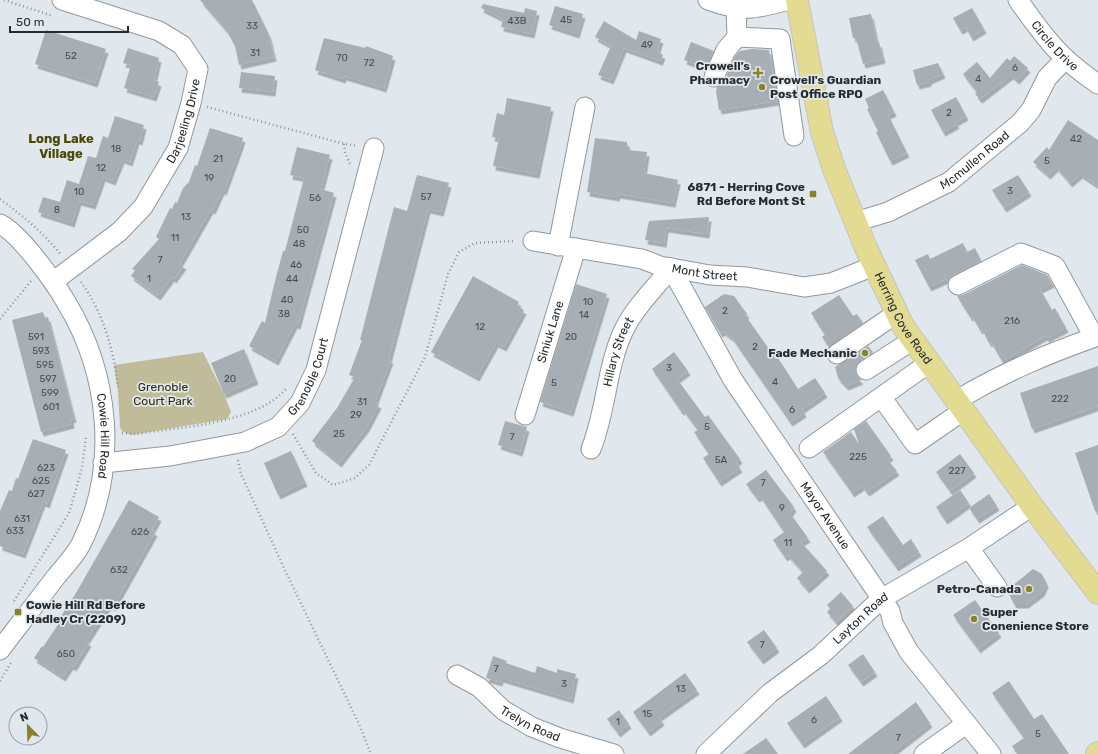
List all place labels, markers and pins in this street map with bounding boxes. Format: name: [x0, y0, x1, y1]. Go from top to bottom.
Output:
place label: Crowell’s Pharmacy: [689, 59, 750, 87]
marker: Crowell’s Pharmacy: [753, 68, 763, 78]
place label: Crowell's Guardian Post Office RPO: [770, 73, 882, 101]
marker: Crowell's Guardian Post Office RPO: [757, 82, 767, 92]
place label: 6871 - Herring Cove Rd Before Mont St: [688, 180, 805, 208]
marker: 6871 - Herring Cove Rd Before Mont St: [808, 189, 818, 199]
place label: Fade Mechanic: [768, 346, 857, 360]
marker: Fade Mechanic: [860, 348, 870, 358]
place label: Petro-Canada: [937, 582, 1021, 596]
marker: Petro-Canada: [1024, 584, 1034, 594]
place label: Cowie Hill Rd Before Hadley Cr (2209): [26, 598, 146, 626]
place label: Super Conenience Store: [982, 605, 1089, 633]
marker: Cowie Hill Rd Before Hadley Cr (2209): [13, 607, 23, 617]
marker: Super Conenience Store: [969, 614, 979, 624]

